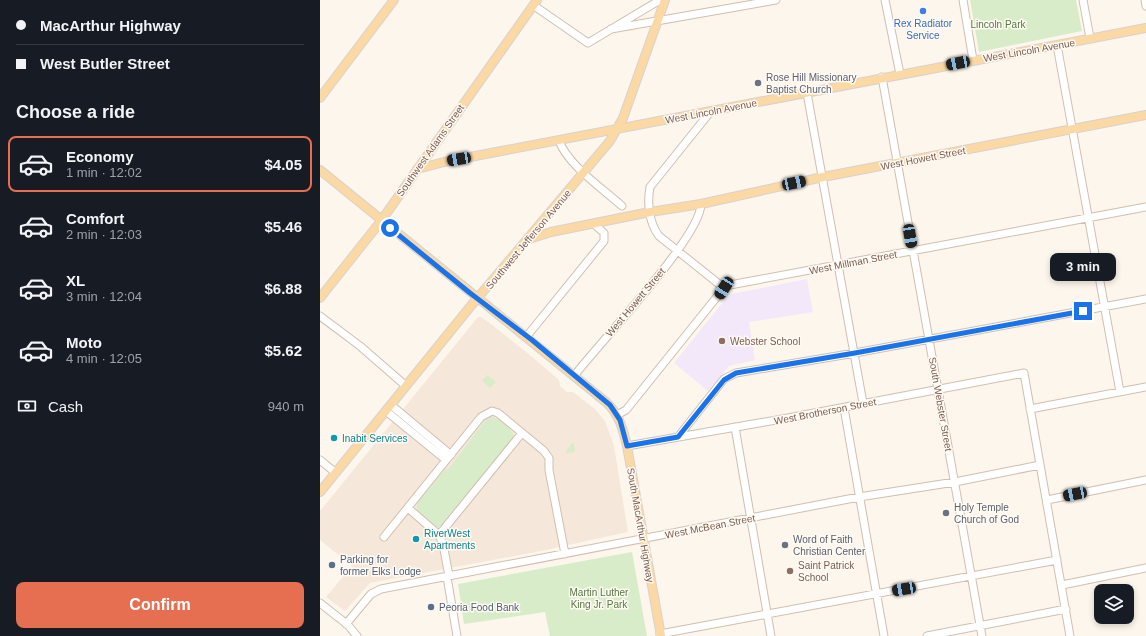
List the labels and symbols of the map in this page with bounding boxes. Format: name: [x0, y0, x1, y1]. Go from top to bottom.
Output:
marker: Rex Radiator Service: [918, 6, 928, 16]
place label: Rex Radiator Service: [894, 18, 953, 41]
park label: Lincoln Park: [970, 19, 1027, 30]
street label: West Lincoln Avenue: [982, 37, 1076, 64]
car: [945, 55, 971, 71]
place label: Rose Hill Missionary Baptist Church: [766, 72, 857, 95]
marker: Rose Hill Missionary Baptist Church: [753, 78, 763, 88]
street label: West Lincoln Avenue: [664, 97, 758, 126]
street label: Southwest Adams Street: [394, 102, 466, 198]
street label: West Howett Street: [880, 145, 967, 172]
car: [446, 151, 472, 167]
car: [781, 175, 807, 191]
street label: Southwest Jefferson Avenue: [484, 187, 573, 291]
route start: [381, 219, 399, 237]
car: [902, 223, 918, 249]
street label: West Millman Street: [808, 249, 898, 276]
callout: 3 min: [1050, 253, 1116, 281]
street label: West Howett Street: [604, 266, 667, 339]
car: [712, 275, 736, 301]
route end: [1074, 302, 1092, 320]
marker: Webster School: [717, 336, 727, 346]
place label: Webster School: [730, 336, 800, 347]
street label: South Webster Street: [927, 356, 954, 452]
street label: West Brotherson Street: [773, 396, 877, 427]
marker: Inabit Services: [329, 433, 339, 443]
place label: Inabit Services: [342, 433, 408, 444]
street label: South MacArthur Highway: [625, 467, 656, 583]
car: [1062, 486, 1088, 502]
place label: Holy Temple Church of God: [954, 502, 1019, 525]
marker: Holy Temple Church of God: [941, 508, 951, 518]
street label: West McBean Street: [664, 512, 756, 541]
place label: RiverWest Apartments: [424, 528, 475, 551]
marker: RiverWest Apartments: [411, 534, 421, 544]
place label: Word of Faith Christian Center: [793, 534, 866, 557]
marker: Word of Faith Christian Center: [780, 540, 790, 550]
place label: Parking for former Elks Lodge: [340, 554, 422, 577]
marker: Parking for former Elks Lodge: [327, 560, 337, 570]
place label: Saint Patrick School: [798, 560, 855, 583]
marker: Saint Patrick School: [785, 566, 795, 576]
car: [891, 581, 917, 597]
park label: Martin Luther King Jr. Park: [570, 587, 629, 610]
marker: Peoria Food Bank: [426, 602, 436, 612]
place label: Peoria Food Bank: [439, 602, 520, 613]

